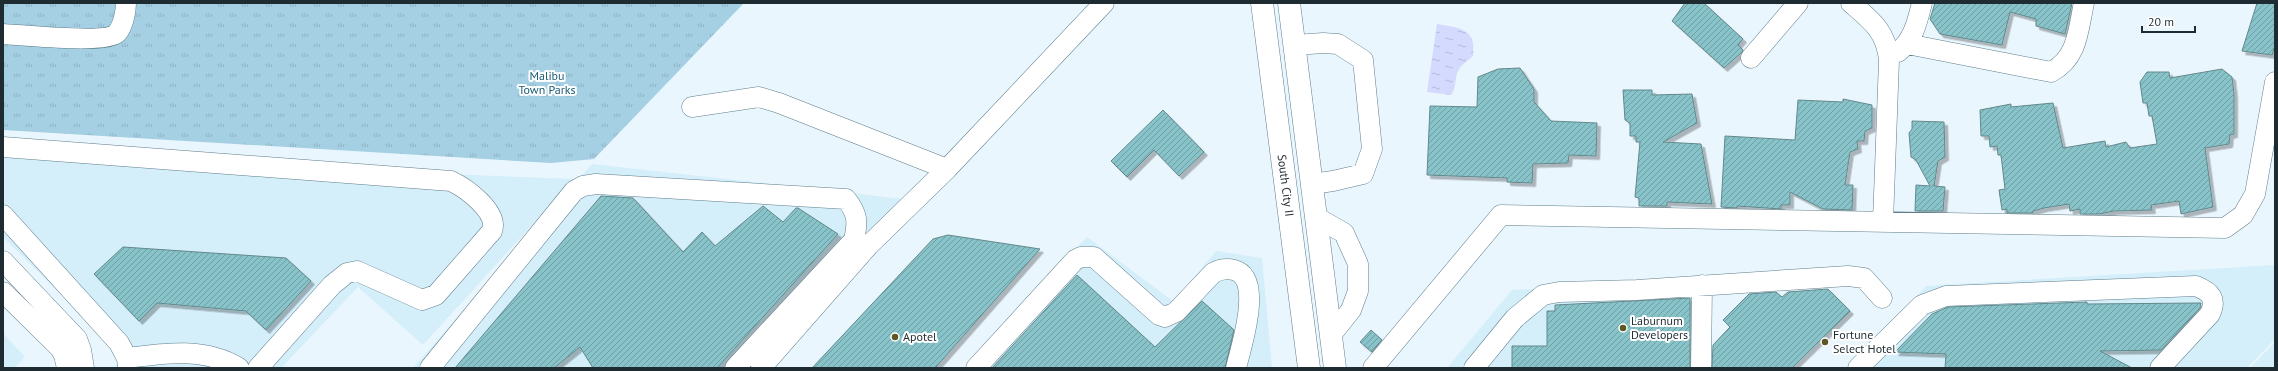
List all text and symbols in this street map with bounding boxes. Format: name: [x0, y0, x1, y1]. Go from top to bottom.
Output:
scale bar: [2142, 8, 2195, 34]
text: 20 m: [2148, 14, 2174, 29]
park label: Malibu Town Parks: [518, 68, 576, 97]
street label: South City II: [1275, 153, 1297, 217]
place label: Laburnum Developers: [1631, 313, 1688, 342]
marker: Laburnum Developers: [1618, 323, 1628, 333]
place label: Fortune Select Hotel: [1833, 327, 1896, 356]
place label: Apotel: [903, 329, 937, 344]
marker: Apotel: [890, 332, 900, 342]
marker: Fortune Select Hotel: [1820, 337, 1830, 347]

